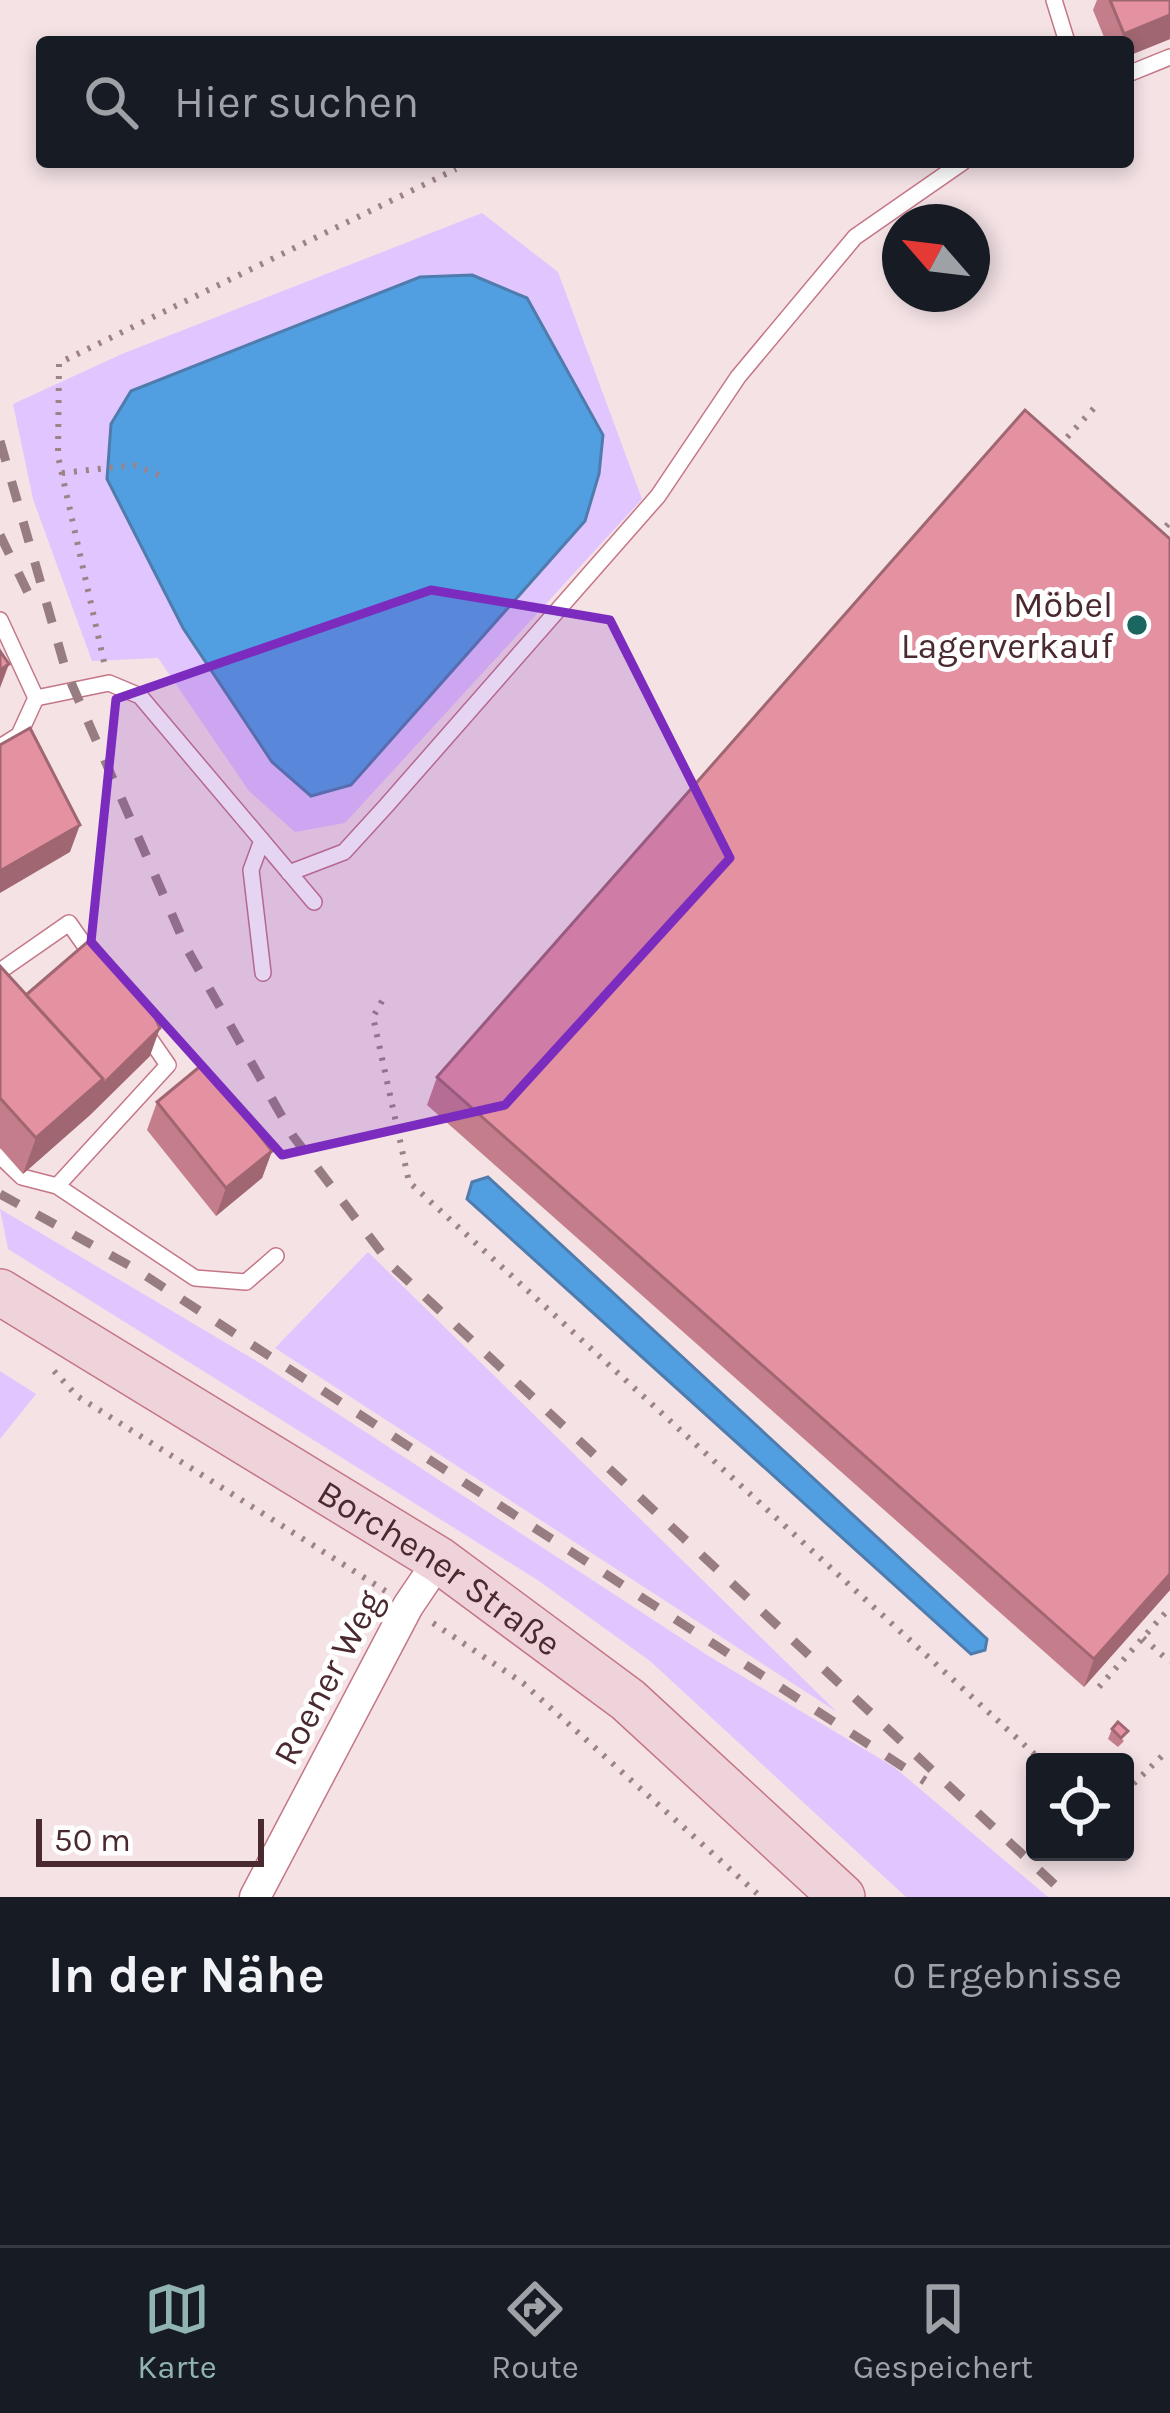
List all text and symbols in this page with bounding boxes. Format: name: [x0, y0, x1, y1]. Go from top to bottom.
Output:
search box: [36, 36, 1134, 168]
icon: search: [78, 69, 144, 135]
text: Hier suchen: [174, 76, 419, 128]
north arrow: [882, 204, 990, 312]
place label: Möbel Lagerverkauf: [901, 584, 1114, 667]
marker: Möbel Lagerverkauf: [1124, 612, 1150, 638]
street label: Borchener Straße: [310, 1471, 569, 1665]
street label: Roener Weg: [264, 1583, 391, 1772]
map controls: [1026, 1753, 1134, 1861]
button: locate: [1026, 1753, 1134, 1861]
scale bar: [36, 1813, 264, 1866]
text: 50 m: [54, 1821, 131, 1859]
text: In der Nähe: [48, 1945, 325, 2005]
text: 0 Ergebnisse: [893, 1952, 1122, 1998]
tab: Karte: [137, 2276, 217, 2386]
tab: Route: [491, 2276, 579, 2386]
tab: Gespeichert: [853, 2276, 1033, 2386]

